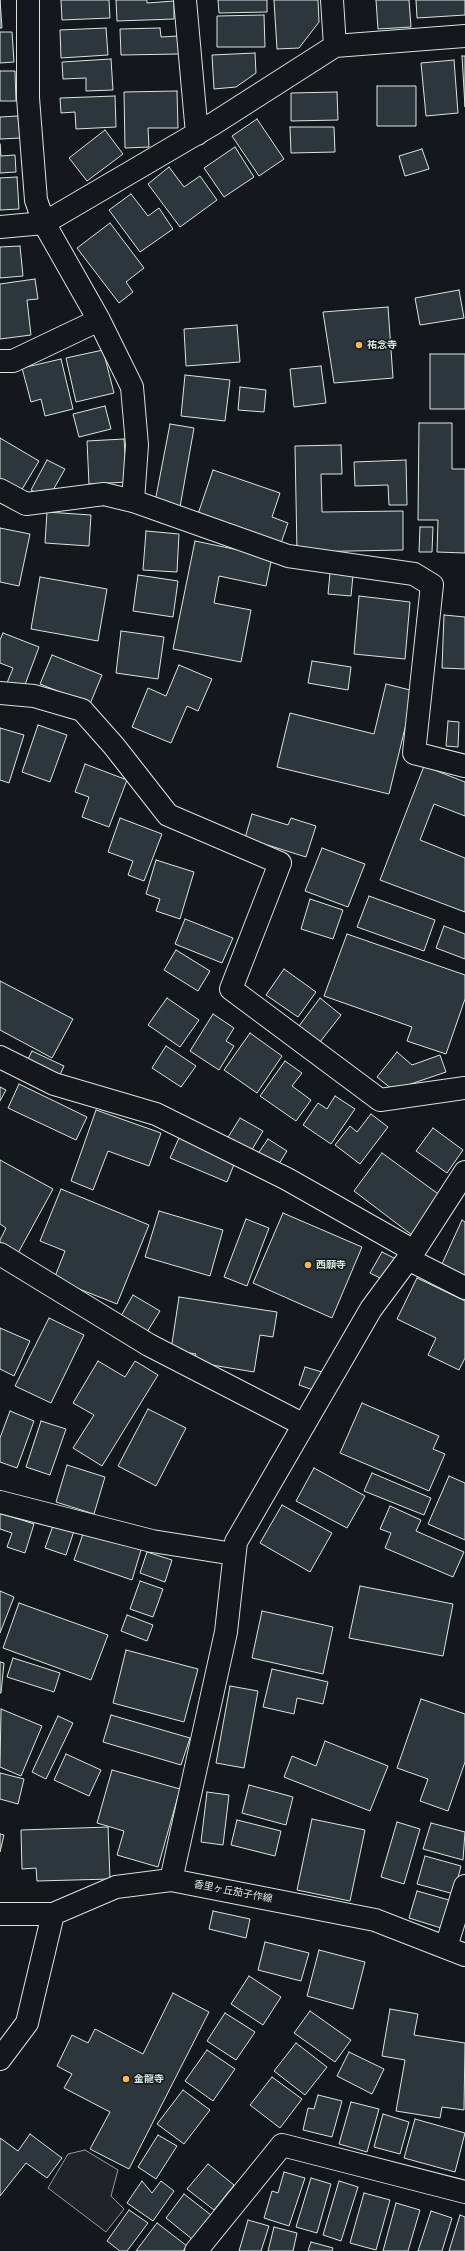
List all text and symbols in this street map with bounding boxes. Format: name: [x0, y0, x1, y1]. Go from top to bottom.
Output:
place label: 祐念寺: [367, 339, 397, 351]
marker: 祐念寺: [354, 340, 364, 350]
place label: 西願寺: [316, 1259, 346, 1271]
marker: 西願寺: [303, 1260, 313, 1270]
street label: 香里ヶ丘茄子作線: [193, 1878, 273, 1906]
place label: 金龍寺: [134, 2073, 164, 2085]
marker: 金龍寺: [121, 2074, 131, 2084]

